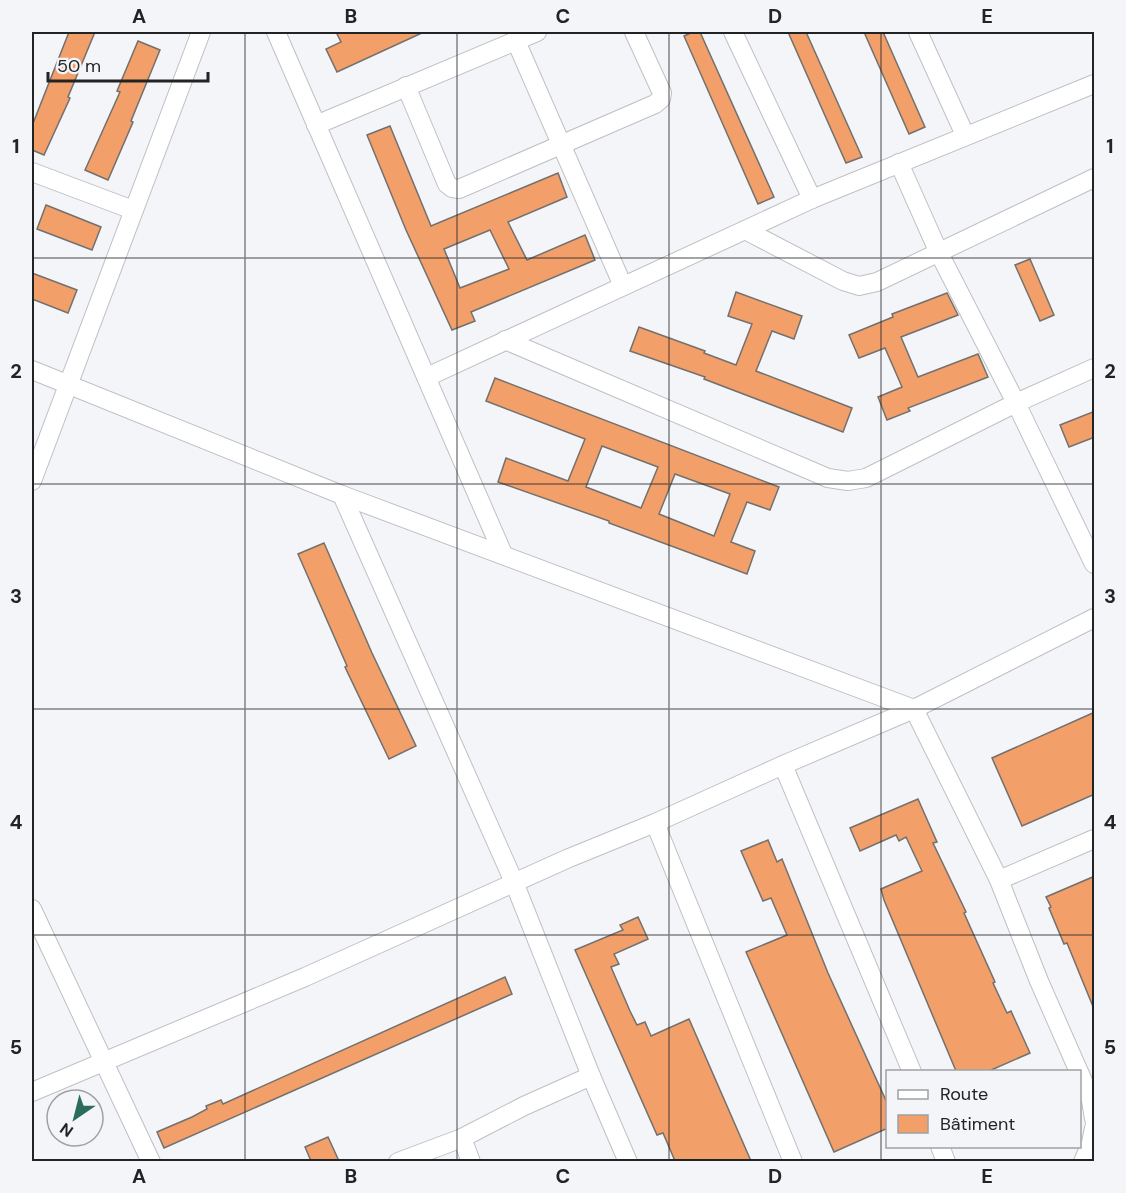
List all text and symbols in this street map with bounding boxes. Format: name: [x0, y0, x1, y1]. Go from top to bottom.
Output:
text: A: [132, 3, 146, 29]
text: B: [345, 3, 357, 29]
text: C: [556, 3, 570, 29]
text: D: [768, 3, 782, 29]
text: E: [981, 3, 993, 29]
scale bar: [48, 45, 208, 83]
text: 50 m: [57, 54, 101, 78]
text: 1: [12, 133, 20, 159]
text: 1: [1106, 133, 1114, 159]
text: 2: [10, 358, 22, 384]
text: 2: [1104, 358, 1116, 384]
text: 3: [10, 583, 22, 609]
text: 3: [1104, 583, 1116, 609]
text: 4: [10, 809, 23, 835]
text: 4: [1104, 809, 1117, 835]
text: 5: [10, 1034, 22, 1060]
text: 5: [1104, 1034, 1116, 1060]
legend: [886, 1070, 1081, 1148]
text: Route: [940, 1082, 988, 1106]
north arrow: [45, 1088, 105, 1148]
text: Bâtiment: [940, 1112, 1015, 1136]
text: N: [56, 1118, 77, 1142]
text: A: [132, 1163, 146, 1189]
text: B: [345, 1163, 357, 1189]
text: C: [556, 1163, 570, 1189]
text: D: [768, 1163, 782, 1189]
text: E: [981, 1163, 993, 1189]

